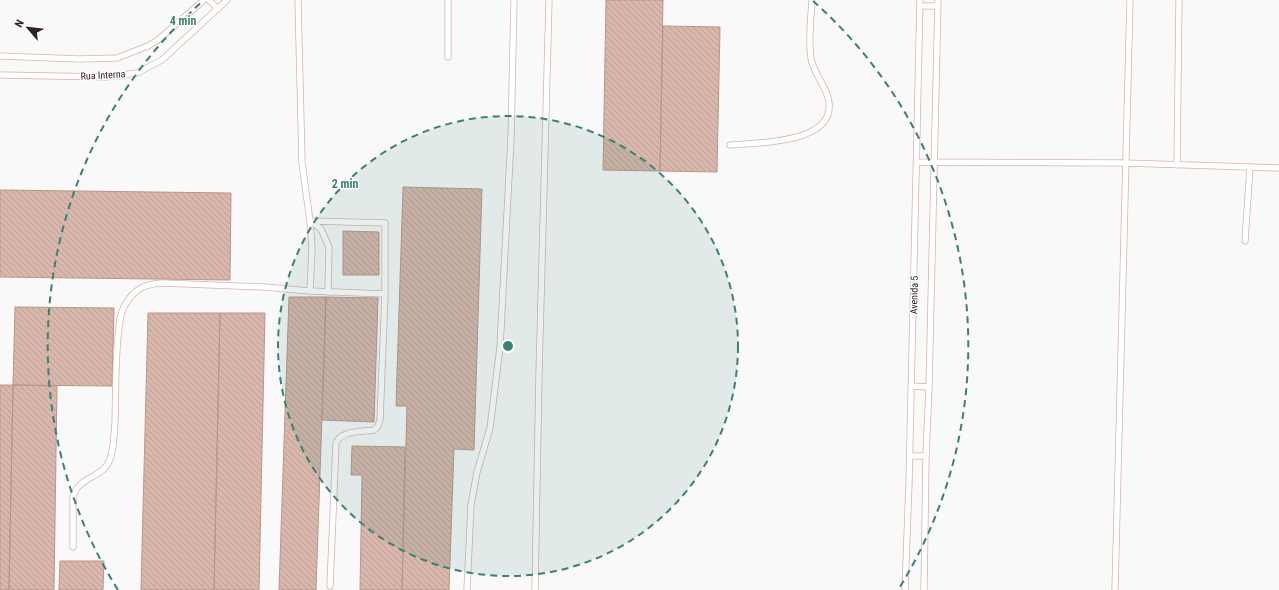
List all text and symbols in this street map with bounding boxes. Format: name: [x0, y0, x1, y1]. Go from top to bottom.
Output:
north arrow: [8, 8, 48, 48]
text: 4 min: [170, 14, 196, 28]
text: N: [12, 17, 27, 30]
street label: Rua Interna: [80, 68, 126, 82]
text: 2 min: [332, 177, 358, 191]
street label: Avenida 5: [908, 276, 920, 314]
centre of rings: [501, 339, 515, 353]

